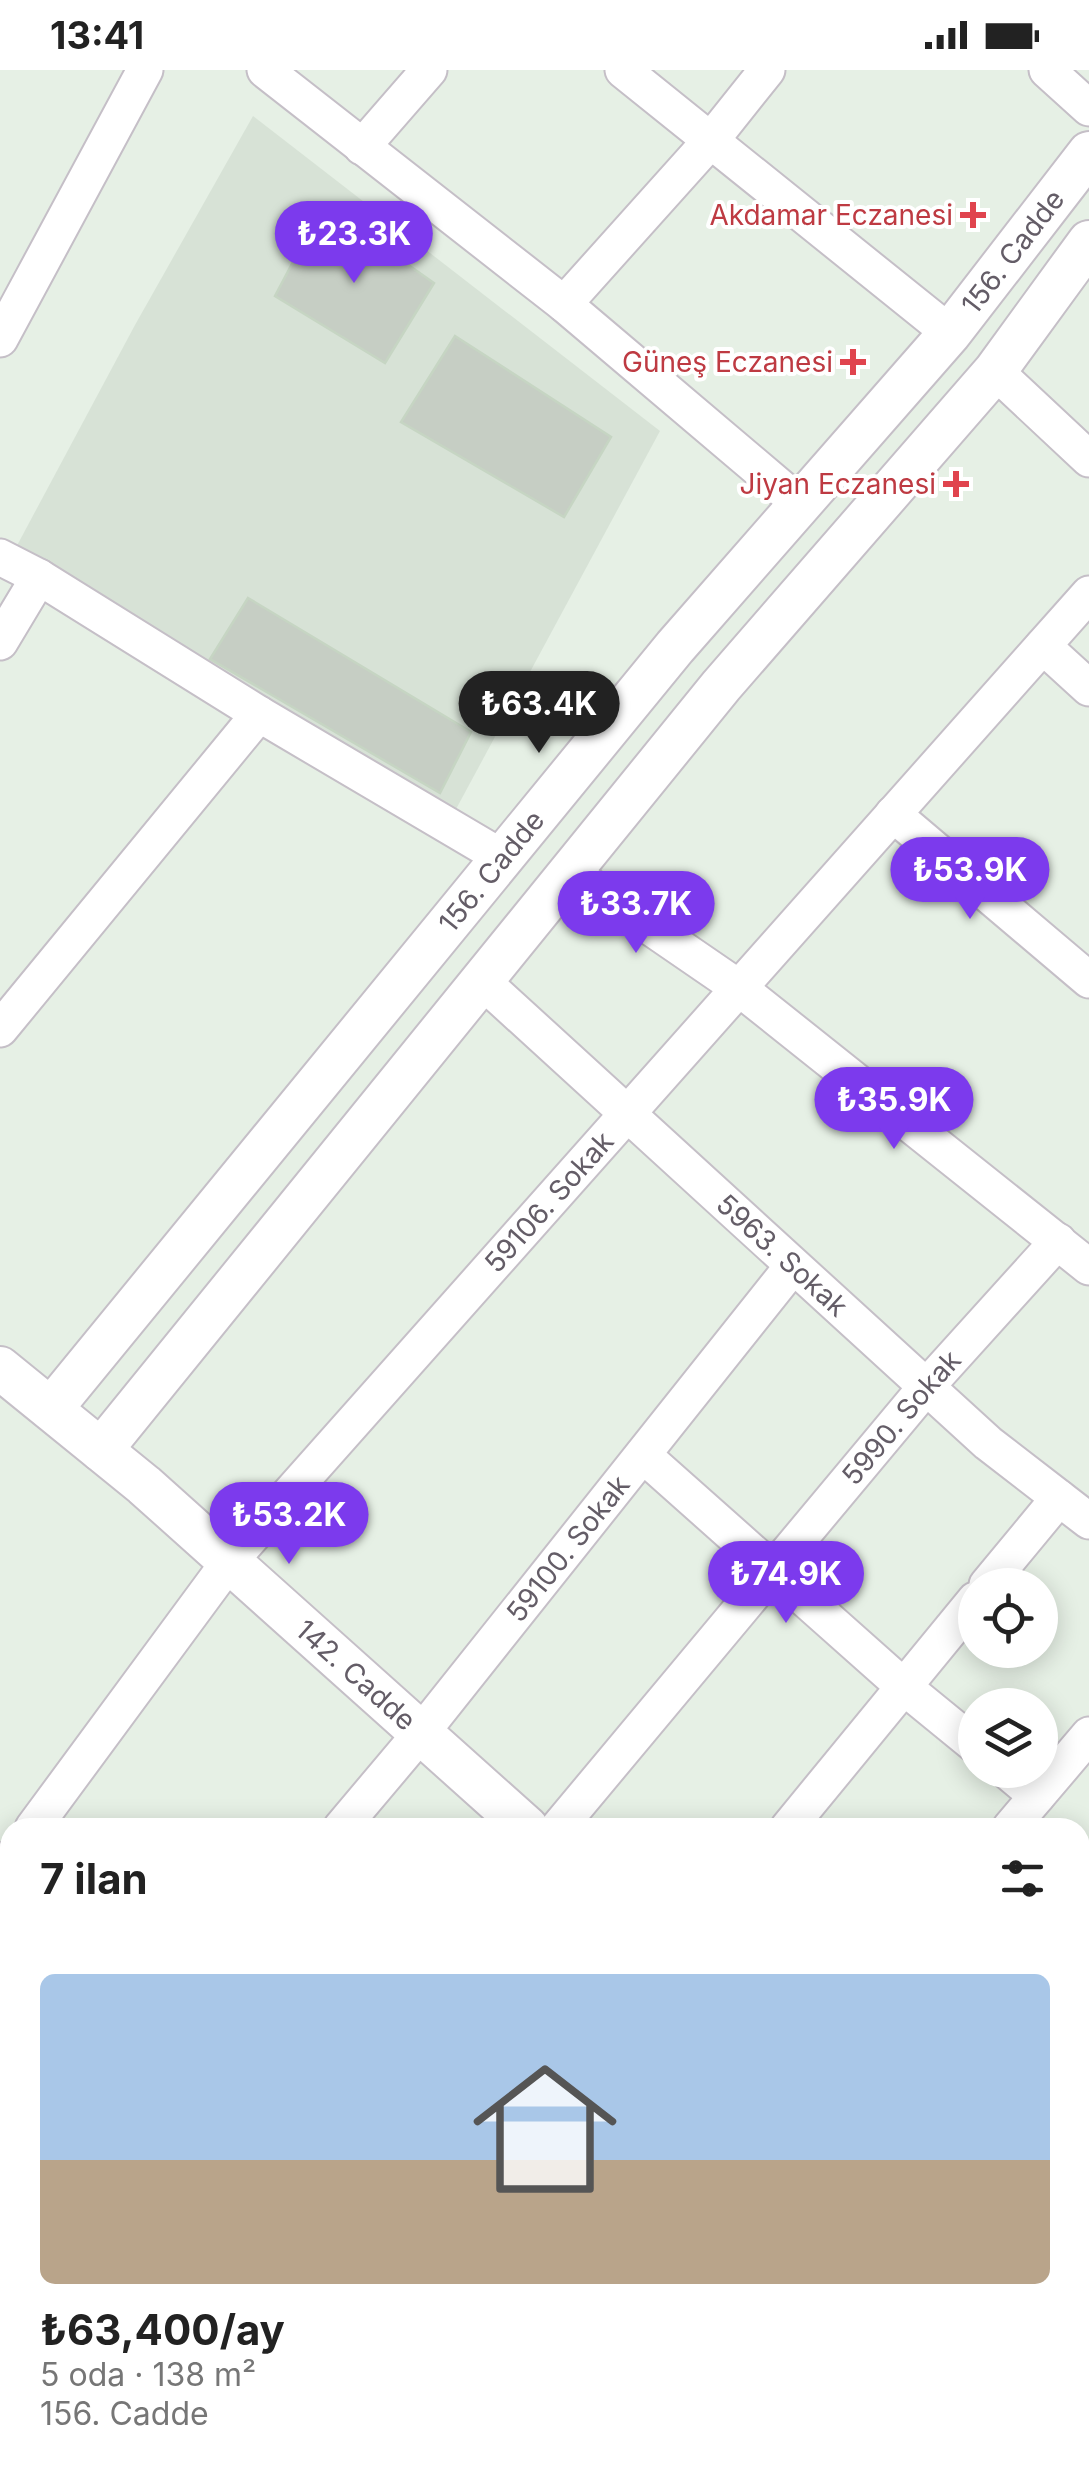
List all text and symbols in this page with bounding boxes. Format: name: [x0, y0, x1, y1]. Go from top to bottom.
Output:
text: 13:41: [50, 12, 144, 58]
street label: 156. Cadde: [954, 183, 1071, 321]
place label: Akdamar Eczanesi: [709, 198, 953, 232]
pin: ₺23.3K: [273, 201, 435, 286]
marker: Akdamar Eczanesi: [962, 204, 984, 226]
text: ₺23.3K: [297, 214, 411, 253]
place label: Güneş Eczanesi: [622, 345, 833, 379]
marker: Güneş Eczanesi: [842, 351, 864, 373]
place label: Jiyan Eczanesi: [739, 467, 936, 501]
marker: Jiyan Eczanesi: [945, 473, 967, 495]
pin: ₺63.4K: [458, 671, 620, 756]
text: ₺63.4K: [481, 684, 597, 723]
street label: 156. Cadde: [431, 803, 551, 939]
pin: ₺53.9K: [889, 837, 1051, 922]
text: ₺53.9K: [912, 850, 1028, 889]
pin: ₺33.7K: [555, 871, 717, 956]
text: ₺33.7K: [580, 884, 692, 923]
pin: ₺35.9K: [813, 1067, 975, 1152]
text: ₺35.9K: [836, 1080, 952, 1119]
street label: 59106. Sokak: [477, 1124, 620, 1279]
street label: 5963. Sokak: [710, 1187, 855, 1324]
street label: 5990. Sokak: [835, 1343, 968, 1492]
street label: 59100. Sokak: [499, 1468, 636, 1629]
pin: ₺53.2K: [208, 1482, 370, 1567]
text: ₺53.2K: [232, 1495, 346, 1534]
pin: ₺74.9K: [705, 1541, 867, 1626]
text: ₺74.9K: [730, 1554, 842, 1593]
map controls: [958, 1568, 1058, 1788]
button: locate: [958, 1568, 1058, 1668]
street label: 142. Cadde: [289, 1612, 423, 1737]
button: layers: [958, 1688, 1058, 1788]
icon: filters: [995, 1851, 1050, 1906]
text: 7 ilan: [40, 1853, 148, 1904]
icon: home: [455, 2039, 635, 2219]
text: ₺63,400/ay: [40, 2304, 285, 2355]
text: 5 oda · 138 m²: [40, 2355, 256, 2394]
text: 156. Cadde: [40, 2394, 209, 2433]

